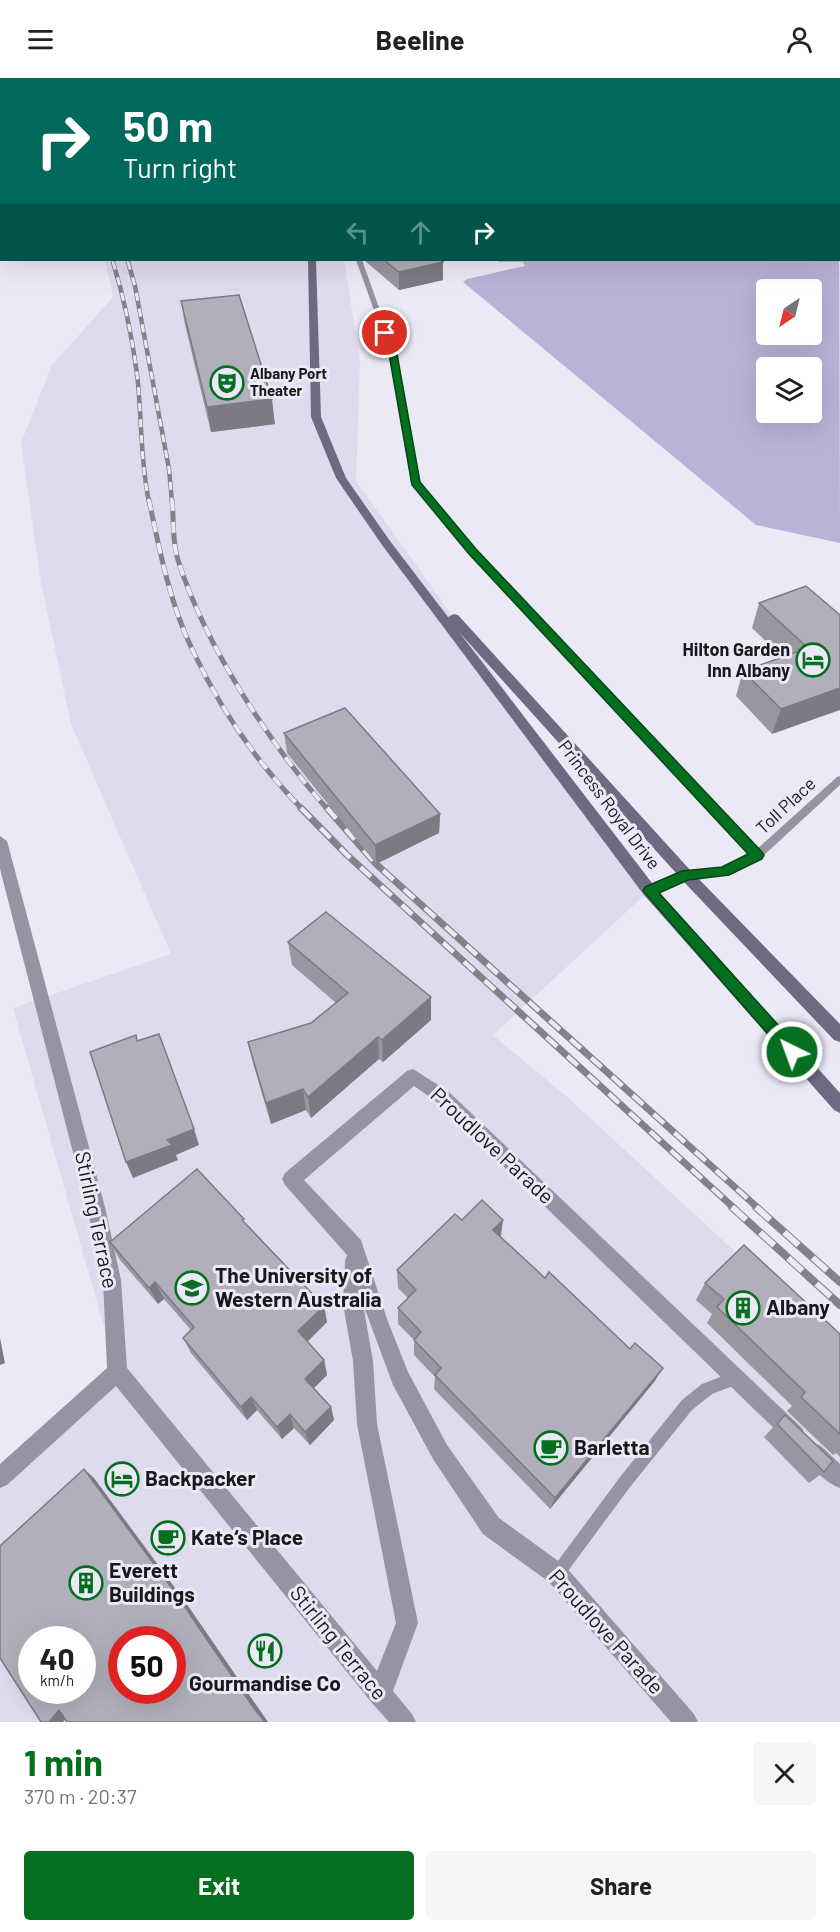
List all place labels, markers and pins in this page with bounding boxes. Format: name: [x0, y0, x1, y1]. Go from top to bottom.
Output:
pin: [359, 307, 410, 358]
place label: Albany Port Theater: [250, 364, 327, 399]
theatre icon: Albany Port Theater: [209, 365, 245, 401]
place label: Hilton Garden Inn Albany: [683, 638, 790, 681]
hotel icon: Hilton Garden Inn Albany: [795, 642, 831, 678]
place label: The University of Western Australia: [215, 1262, 382, 1311]
school or university icon: The University of Western Australia: [174, 1270, 210, 1306]
building icon: Albany: [725, 1290, 761, 1326]
place label: Albany: [766, 1294, 830, 1319]
cafe icon: Barletta: [533, 1430, 569, 1466]
place label: Barletta: [574, 1434, 649, 1459]
hotel icon: Backpacker: [104, 1461, 140, 1497]
place label: Backpacker: [145, 1465, 256, 1490]
cafe icon: Kate‘s Place: [150, 1520, 186, 1556]
place label: Kate‘s Place: [191, 1524, 303, 1549]
place label: Everett Buildings: [109, 1557, 195, 1606]
building icon: Everett Buildings: [68, 1565, 104, 1601]
restaurant icon: Gourmandise Co: [247, 1633, 283, 1669]
place label: Gourmandise Co: [189, 1670, 341, 1695]

